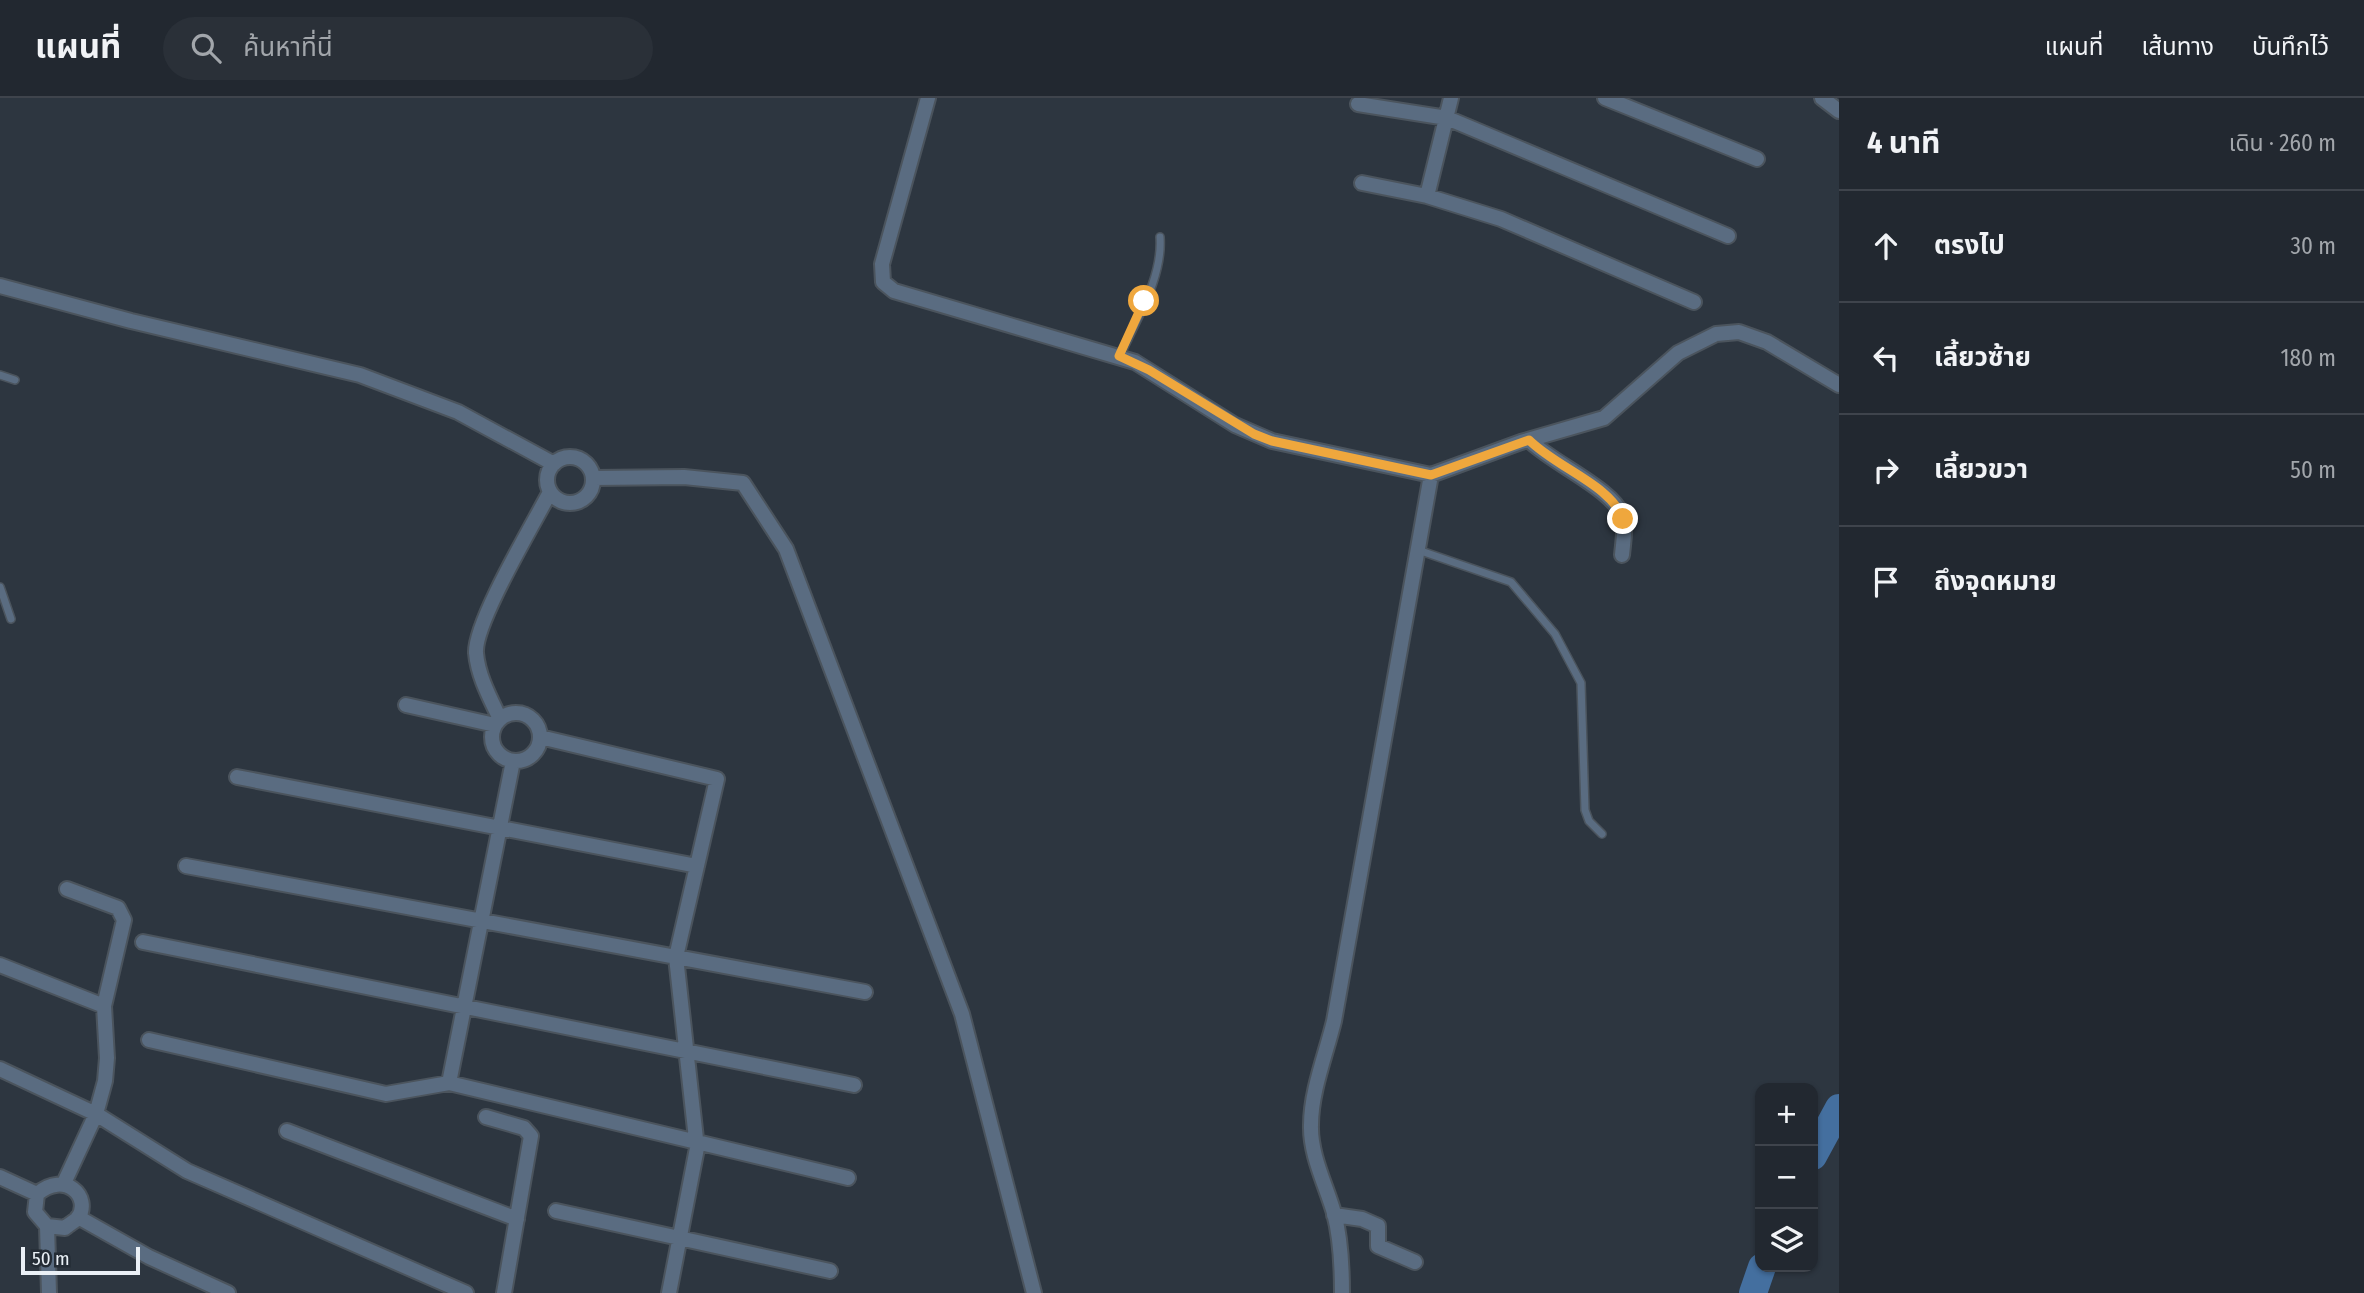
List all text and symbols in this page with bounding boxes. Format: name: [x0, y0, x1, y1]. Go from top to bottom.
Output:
search box: [163, 17, 653, 80]
text: แผนที่: [35, 27, 121, 67]
icon: search: [187, 29, 225, 67]
text: ค้นหาที่นี่: [243, 32, 333, 63]
text: แผนที่: [2045, 33, 2103, 61]
text: เส้นทาง: [2141, 33, 2214, 61]
text: บันทึกไว้: [2252, 33, 2329, 61]
text: 4 นาที: [1867, 125, 1940, 161]
text: เดิน · 260 m: [2229, 129, 2336, 157]
icon: ahead: [1867, 227, 1905, 265]
text: ตรงไป: [1934, 230, 2005, 261]
text: 30 m: [2291, 232, 2336, 260]
route start: [1128, 285, 1159, 316]
icon: left: [1867, 339, 1905, 377]
text: เลี้ยวซ้าย: [1934, 342, 2031, 373]
text: 180 m: [2280, 344, 2336, 372]
icon: right: [1867, 451, 1905, 489]
text: เลี้ยวขวา: [1934, 454, 2028, 485]
text: 50 m: [2290, 456, 2336, 484]
route end: [1607, 503, 1638, 534]
icon: arrive: [1867, 563, 1905, 601]
text: ถึงจุดหมาย: [1934, 566, 2057, 597]
map controls: [1755, 1083, 1818, 1272]
button: +: [1755, 1083, 1818, 1146]
button: −: [1755, 1146, 1818, 1209]
button: layers: [1755, 1209, 1818, 1272]
scale bar: [21, 1244, 140, 1276]
text: 50 m: [32, 1247, 70, 1270]

